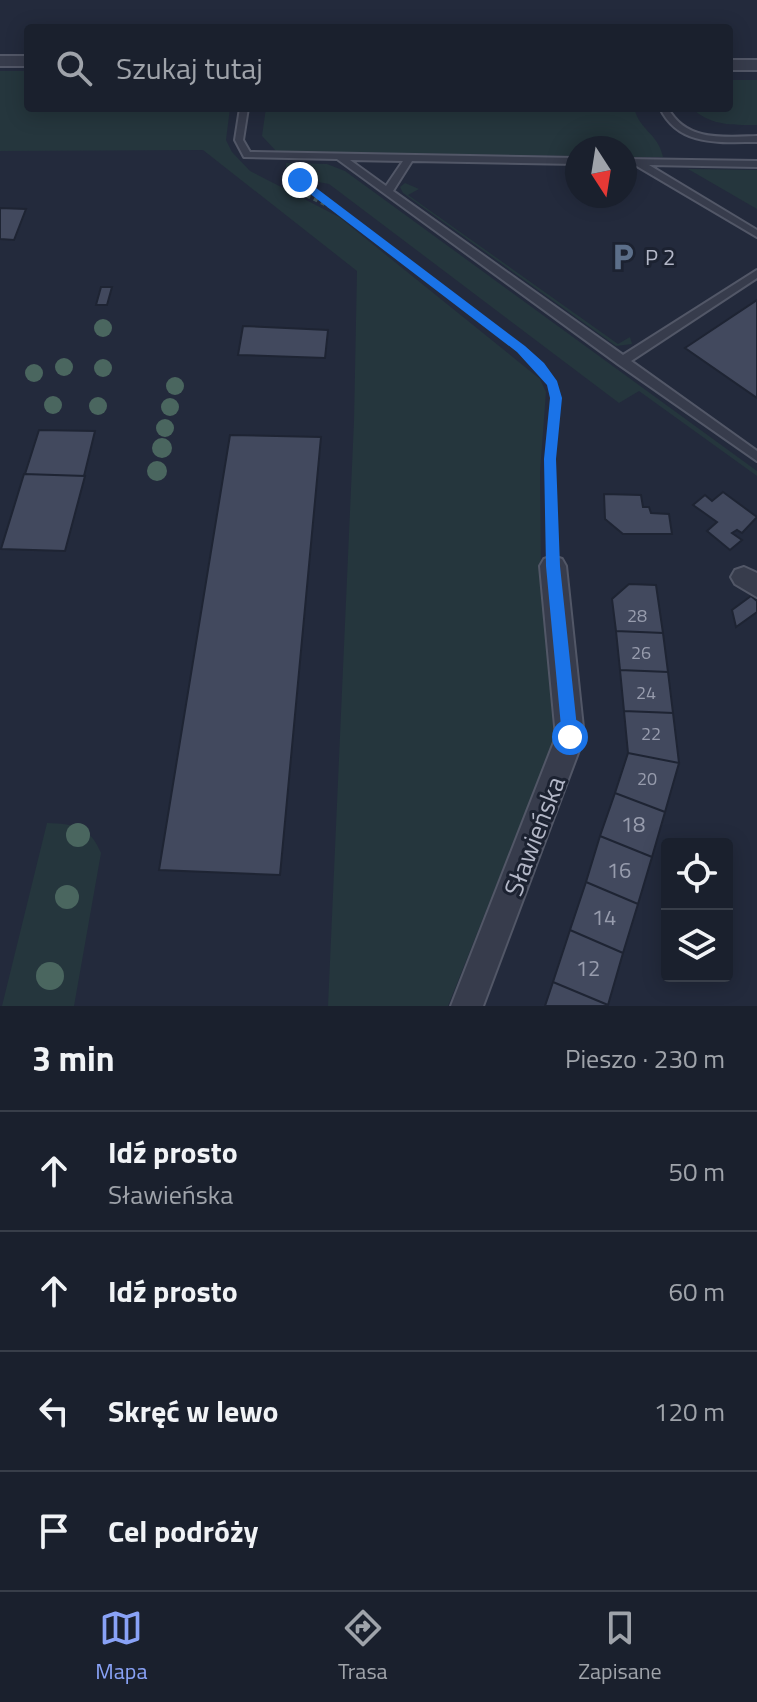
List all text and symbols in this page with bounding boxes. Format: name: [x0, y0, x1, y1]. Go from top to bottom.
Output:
search box: [24, 24, 733, 112]
text: Szukaj tutaj: [116, 45, 263, 91]
icon: search: [52, 46, 96, 90]
north arrow: [565, 136, 637, 208]
route end: [282, 162, 318, 198]
place label: P 2: [645, 240, 675, 274]
parking icon: P 2: [608, 242, 638, 272]
house number: 28: [627, 602, 647, 629]
house number: 26: [631, 639, 651, 666]
house number: 24: [636, 679, 656, 706]
route start: [552, 719, 588, 755]
house number: 22: [641, 720, 661, 747]
house number: 20: [637, 765, 657, 792]
street label: Sławieńska: [493, 771, 575, 901]
house number: 18: [621, 807, 645, 841]
map controls: [661, 838, 733, 982]
button: locate: [661, 838, 733, 910]
house number: 16: [607, 853, 631, 887]
house number: 14: [592, 900, 616, 934]
button: layers: [661, 910, 733, 982]
house number: 12: [576, 951, 600, 985]
text: 3 min: [32, 1032, 115, 1084]
text: Pieszo · 230 m: [565, 1039, 725, 1078]
text: Idź prosto: [108, 1129, 238, 1175]
icon: ahead: [32, 1149, 76, 1193]
text: 50 m: [668, 1152, 725, 1191]
text: Sławieńska: [108, 1175, 233, 1214]
text: Idź prosto: [108, 1268, 238, 1314]
icon: ahead: [32, 1269, 76, 1313]
text: 60 m: [668, 1272, 725, 1311]
text: Skręć w lewo: [108, 1388, 279, 1434]
icon: left: [32, 1389, 76, 1433]
text: 120 m: [654, 1392, 725, 1431]
text: Cel podróży: [108, 1508, 259, 1554]
icon: arrive: [32, 1509, 76, 1553]
tab: Mapa: [95, 1606, 147, 1688]
tab: Trasa: [338, 1606, 388, 1688]
tab: Zapisane: [578, 1606, 662, 1688]

